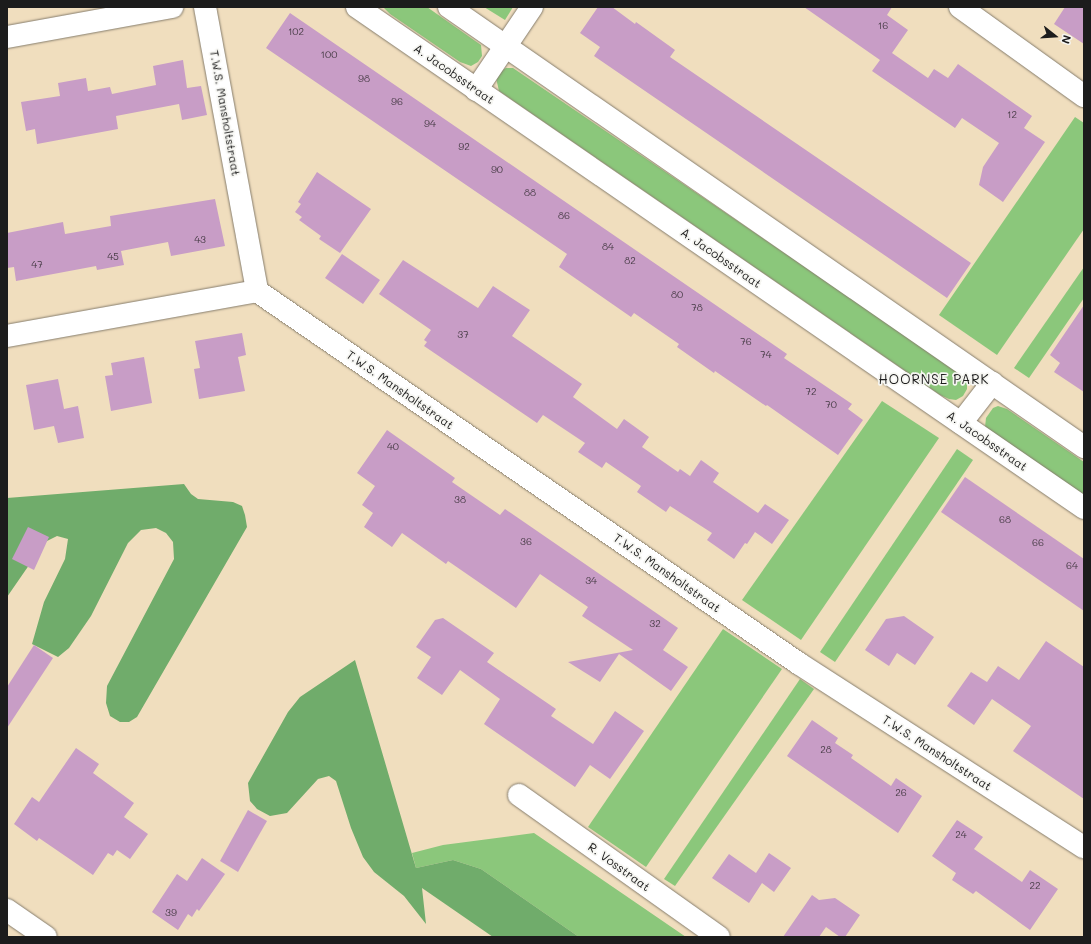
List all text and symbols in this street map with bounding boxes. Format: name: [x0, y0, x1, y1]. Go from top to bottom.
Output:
north arrow: [1035, 16, 1075, 56]
house number: 16: [878, 20, 888, 32]
house number: 102: [288, 26, 304, 38]
text: N: [1059, 33, 1075, 46]
street label: A. Jacobsstraat: [411, 41, 497, 107]
street label: T.W.S. Mansholtstraat: [207, 49, 243, 177]
house number: 100: [321, 49, 337, 61]
house number: 98: [358, 73, 370, 85]
house number: 96: [391, 96, 403, 108]
house number: 12: [1007, 109, 1017, 121]
house number: 94: [424, 118, 436, 130]
house number: 92: [458, 141, 470, 153]
house number: 90: [491, 164, 503, 176]
house number: 88: [524, 187, 536, 199]
house number: 86: [558, 210, 570, 222]
street label: A. Jacobsstraat: [678, 225, 764, 291]
house number: 43: [194, 234, 206, 246]
house number: 84: [602, 241, 614, 253]
house number: 45: [107, 251, 119, 263]
house number: 82: [624, 255, 636, 267]
house number: 47: [31, 259, 43, 271]
house number: 80: [671, 289, 683, 301]
house number: 78: [691, 302, 703, 314]
house number: 37: [457, 329, 469, 341]
house number: 76: [740, 336, 752, 348]
street label: T.W.S. Mansholtstraat: [344, 348, 456, 432]
house number: 74: [760, 349, 772, 361]
district label: HOORNSE PARK: [879, 371, 989, 387]
house number: 72: [805, 386, 817, 398]
house number: 70: [825, 399, 837, 411]
street label: A. Jacobsstraat: [944, 408, 1030, 474]
house number: 40: [387, 441, 399, 453]
house number: 38: [454, 494, 466, 506]
house number: 68: [999, 514, 1011, 526]
street label: T.W.S. Mansholtstraat: [611, 531, 723, 615]
house number: 36: [520, 536, 532, 548]
house number: 66: [1032, 537, 1044, 549]
house number: 64: [1066, 560, 1078, 572]
house number: 34: [585, 575, 597, 587]
house number: 32: [649, 618, 661, 630]
street label: T.W.S. Mansholtstraat: [880, 712, 994, 794]
house number: 28: [820, 744, 832, 756]
house number: 26: [895, 787, 907, 799]
house number: 24: [955, 829, 967, 841]
street label: R. Vosstraat: [585, 840, 653, 894]
house number: 22: [1029, 880, 1041, 892]
house number: 39: [165, 907, 177, 919]

